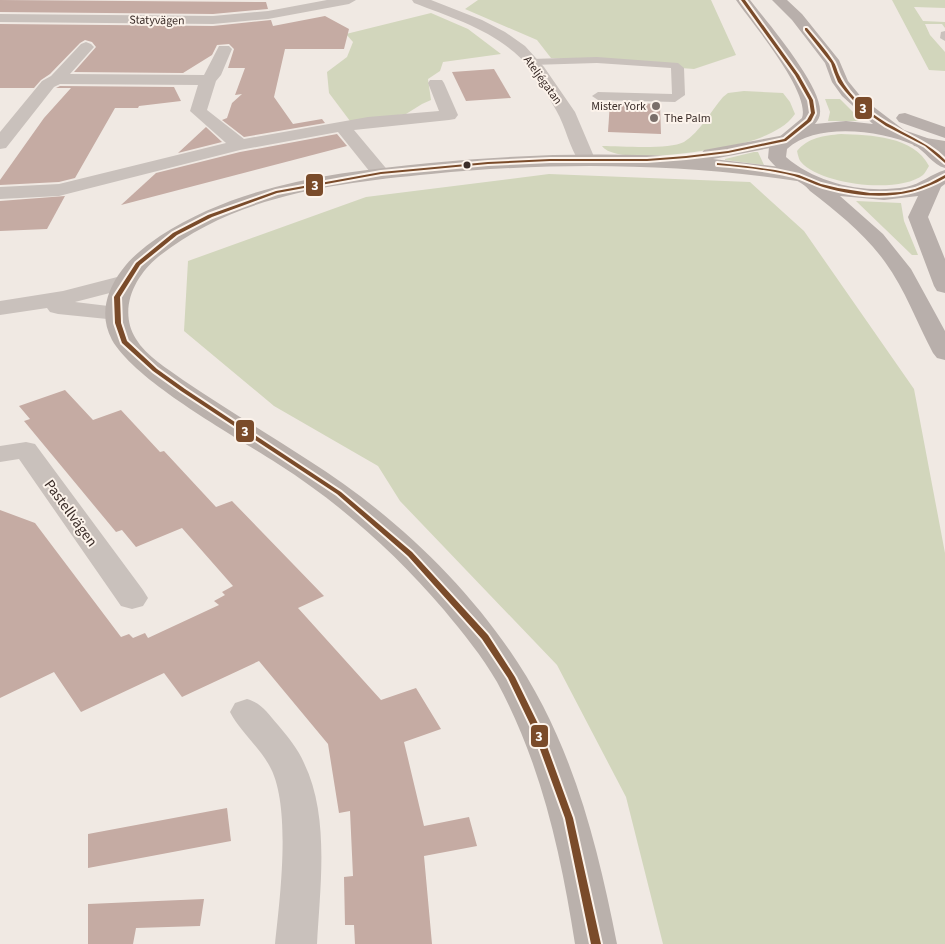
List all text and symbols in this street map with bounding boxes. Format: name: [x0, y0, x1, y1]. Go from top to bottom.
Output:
street label: Statyvägen: [129, 12, 185, 29]
street label: Ateljégatan: [519, 53, 566, 108]
line badge: 3: [854, 96, 873, 120]
place label: Mister York: [591, 98, 646, 115]
text: 3: [859, 99, 867, 119]
marker: Mister York: [650, 100, 662, 112]
place label: The Palm: [664, 110, 711, 127]
marker: The Palm: [648, 112, 660, 124]
unlabelled marker: [462, 160, 472, 170]
line badge: 3: [305, 173, 324, 197]
text: 3: [311, 176, 319, 196]
line badge: 3: [235, 419, 255, 443]
text: 3: [241, 422, 249, 442]
street label: Pastellvägen: [39, 475, 102, 551]
line badge: 3: [530, 724, 549, 748]
text: 3: [535, 727, 543, 747]

